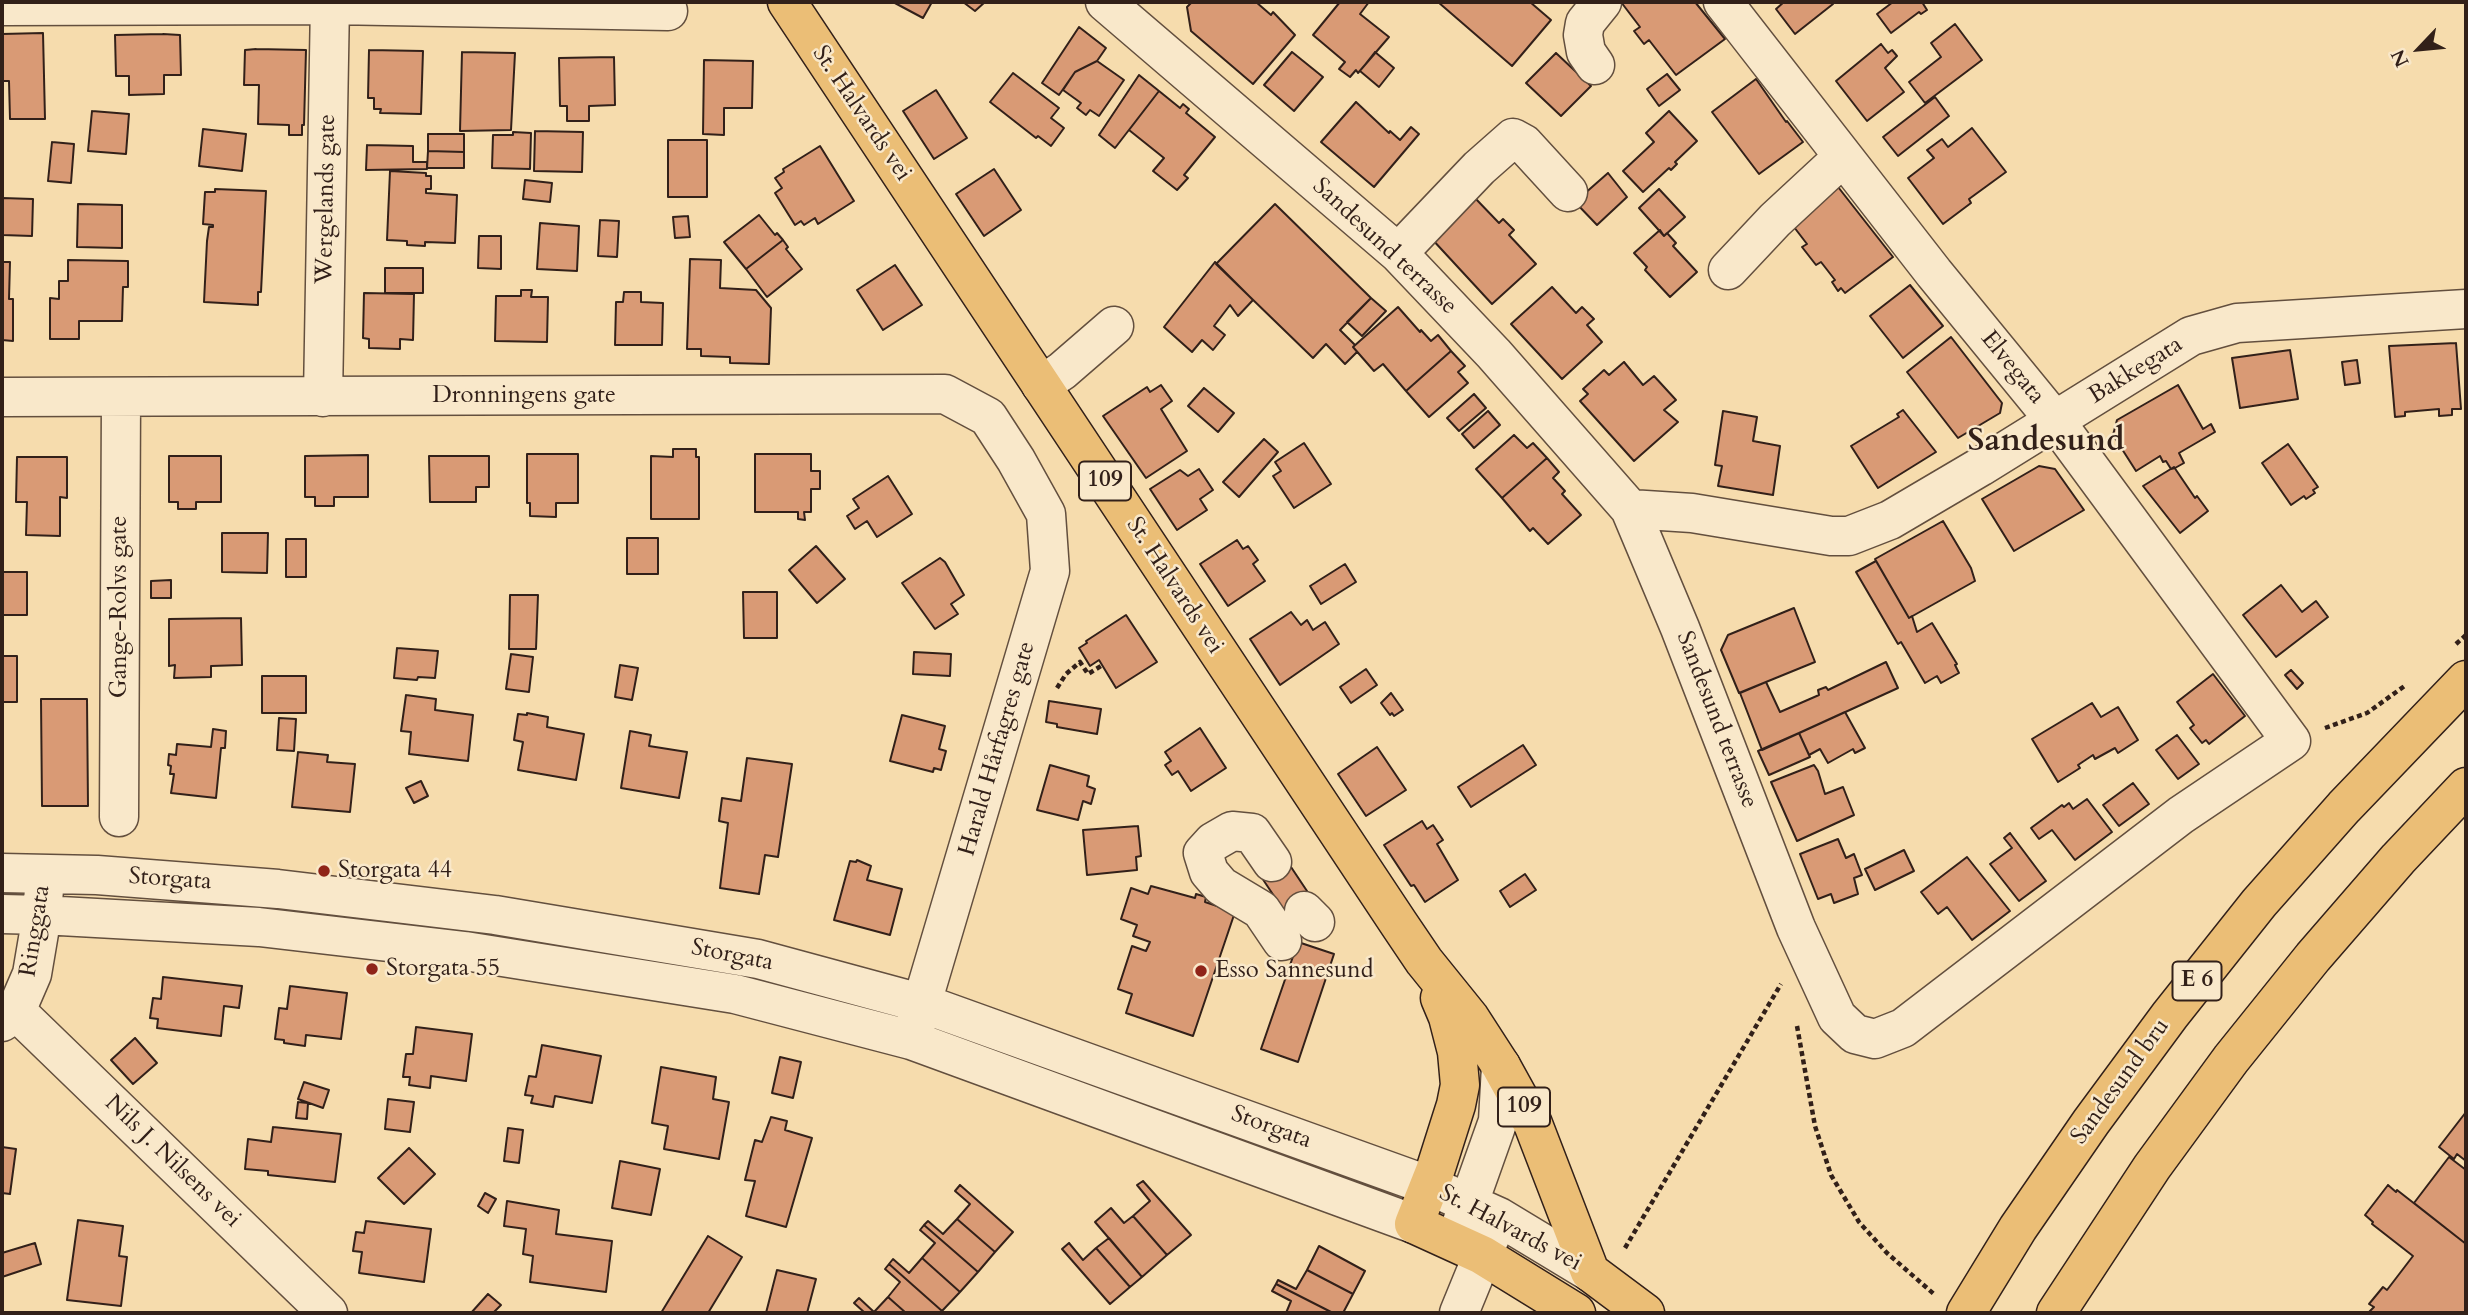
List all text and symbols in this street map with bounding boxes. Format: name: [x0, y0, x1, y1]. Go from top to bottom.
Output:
north arrow: [2384, 14, 2454, 84]
street label: St. Halvards vei: [805, 41, 917, 187]
text: N: [2385, 45, 2415, 71]
street label: Wergelands gate: [311, 114, 343, 284]
street label: Sandesund terrasse: [1306, 173, 1462, 321]
street label: Elvegata: [1974, 326, 2050, 410]
street label: Bakkegata: [2084, 331, 2188, 411]
street label: Dronningens gate: [432, 382, 616, 410]
district label: Sandesund: [1968, 424, 2124, 462]
road number: 109: [1079, 461, 1131, 500]
street label: St. Halvards vei: [1119, 512, 1229, 660]
street label: Gange-Rolvs gate: [106, 516, 134, 698]
street label: Sandesund terrasse: [1669, 628, 1763, 812]
street label: Harald Hårfagres gate: [954, 639, 1042, 859]
place label: Storgata 44: [338, 857, 452, 885]
street label: Storgata: [128, 863, 212, 897]
marker: Storgata 44: [316, 863, 332, 879]
street label: Ringgata: [15, 883, 57, 979]
street label: Storgata: [688, 934, 776, 978]
place label: Storgata 55: [386, 955, 500, 983]
place label: Esso Sannesund: [1215, 957, 1373, 985]
marker: Storgata 55: [364, 961, 380, 977]
road number: E 6: [2172, 962, 2222, 1000]
marker: Esso Sannesund: [1193, 963, 1209, 979]
street label: Sandesund bru: [2066, 1013, 2176, 1151]
road number: 109: [1498, 1088, 1550, 1126]
street label: Nils J. Nilsens vei: [98, 1090, 246, 1234]
street label: Storgata: [1227, 1100, 1315, 1156]
street label: St. Halvards vei: [1434, 1179, 1586, 1279]

